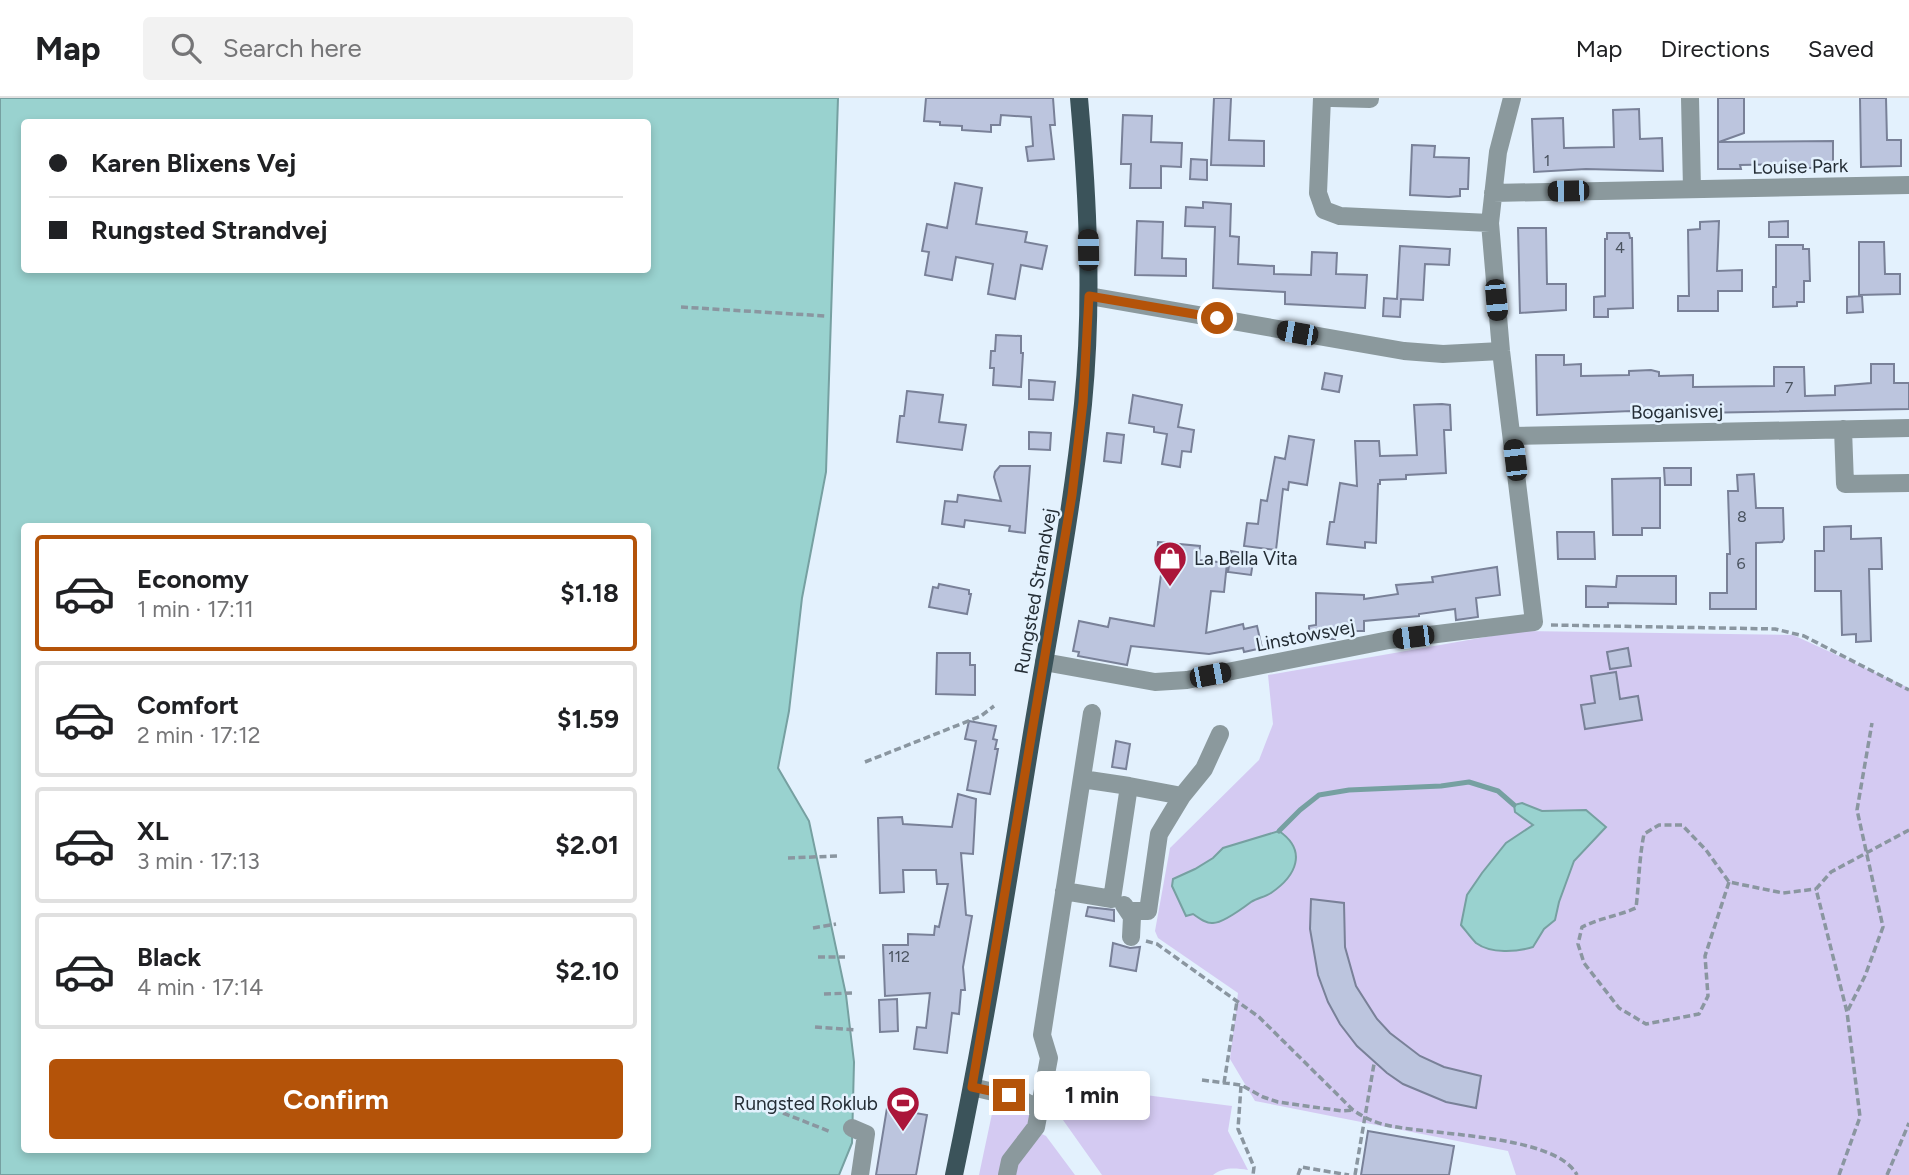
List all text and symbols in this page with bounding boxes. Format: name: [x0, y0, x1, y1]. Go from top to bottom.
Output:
search box: [143, 17, 633, 80]
text: Map: [35, 29, 101, 68]
icon: search: [167, 29, 205, 67]
text: Search here: [223, 32, 362, 64]
text: Map: [1576, 34, 1622, 63]
text: Directions: [1660, 34, 1770, 63]
text: Saved: [1808, 34, 1874, 63]
text: Karen Blixens Vej: [91, 147, 296, 179]
house number: 1: [1544, 151, 1550, 170]
street label: Louise Park: [1752, 154, 1849, 179]
car: [1547, 180, 1590, 202]
text: Rungsted Strandvej: [91, 214, 328, 246]
car: [1078, 229, 1099, 271]
house number: 4: [1615, 238, 1625, 257]
car: [1484, 278, 1509, 322]
route start: [1201, 302, 1233, 334]
car: [1275, 319, 1320, 347]
house number: 7: [1785, 378, 1794, 397]
street label: Boganisvej: [1631, 399, 1723, 424]
car: [1503, 438, 1528, 482]
street label: Rungsted Strandvej: [1010, 506, 1061, 676]
house number: 8: [1737, 507, 1747, 526]
shop icon: La Bella Vita: [1151, 539, 1189, 588]
place label: La Bella Vita: [1194, 547, 1297, 570]
house number: 6: [1736, 554, 1746, 573]
icon: car: [53, 562, 116, 625]
text: Economy: [137, 563, 249, 595]
text: $1.18: [560, 577, 619, 609]
text: 1 min · 17:11: [137, 595, 254, 623]
street label: Linstowsvej: [1254, 615, 1357, 656]
car: [1391, 624, 1436, 650]
car: [1188, 661, 1233, 689]
icon: car: [53, 688, 116, 751]
text: Comfort: [137, 689, 239, 721]
text: $1.59: [557, 703, 619, 735]
text: 2 min · 17:12: [137, 721, 261, 749]
icon: car: [53, 814, 116, 877]
text: XL: [137, 815, 169, 847]
text: $2.01: [555, 829, 619, 861]
text: 3 min · 17:13: [137, 847, 260, 875]
icon: car: [53, 940, 116, 1003]
text: Black: [137, 941, 201, 973]
house number: 112: [888, 947, 910, 966]
text: $2.10: [555, 955, 619, 987]
text: 4 min · 17:14: [137, 973, 263, 1001]
button: Confirm: [49, 1059, 623, 1139]
callout: 1 min: [1034, 1070, 1149, 1119]
route end: [993, 1079, 1025, 1111]
text: 1 min: [1065, 1081, 1119, 1109]
sports icon: Rungsted Roklub: [884, 1084, 922, 1133]
place label: Rungsted Roklub: [734, 1092, 878, 1115]

